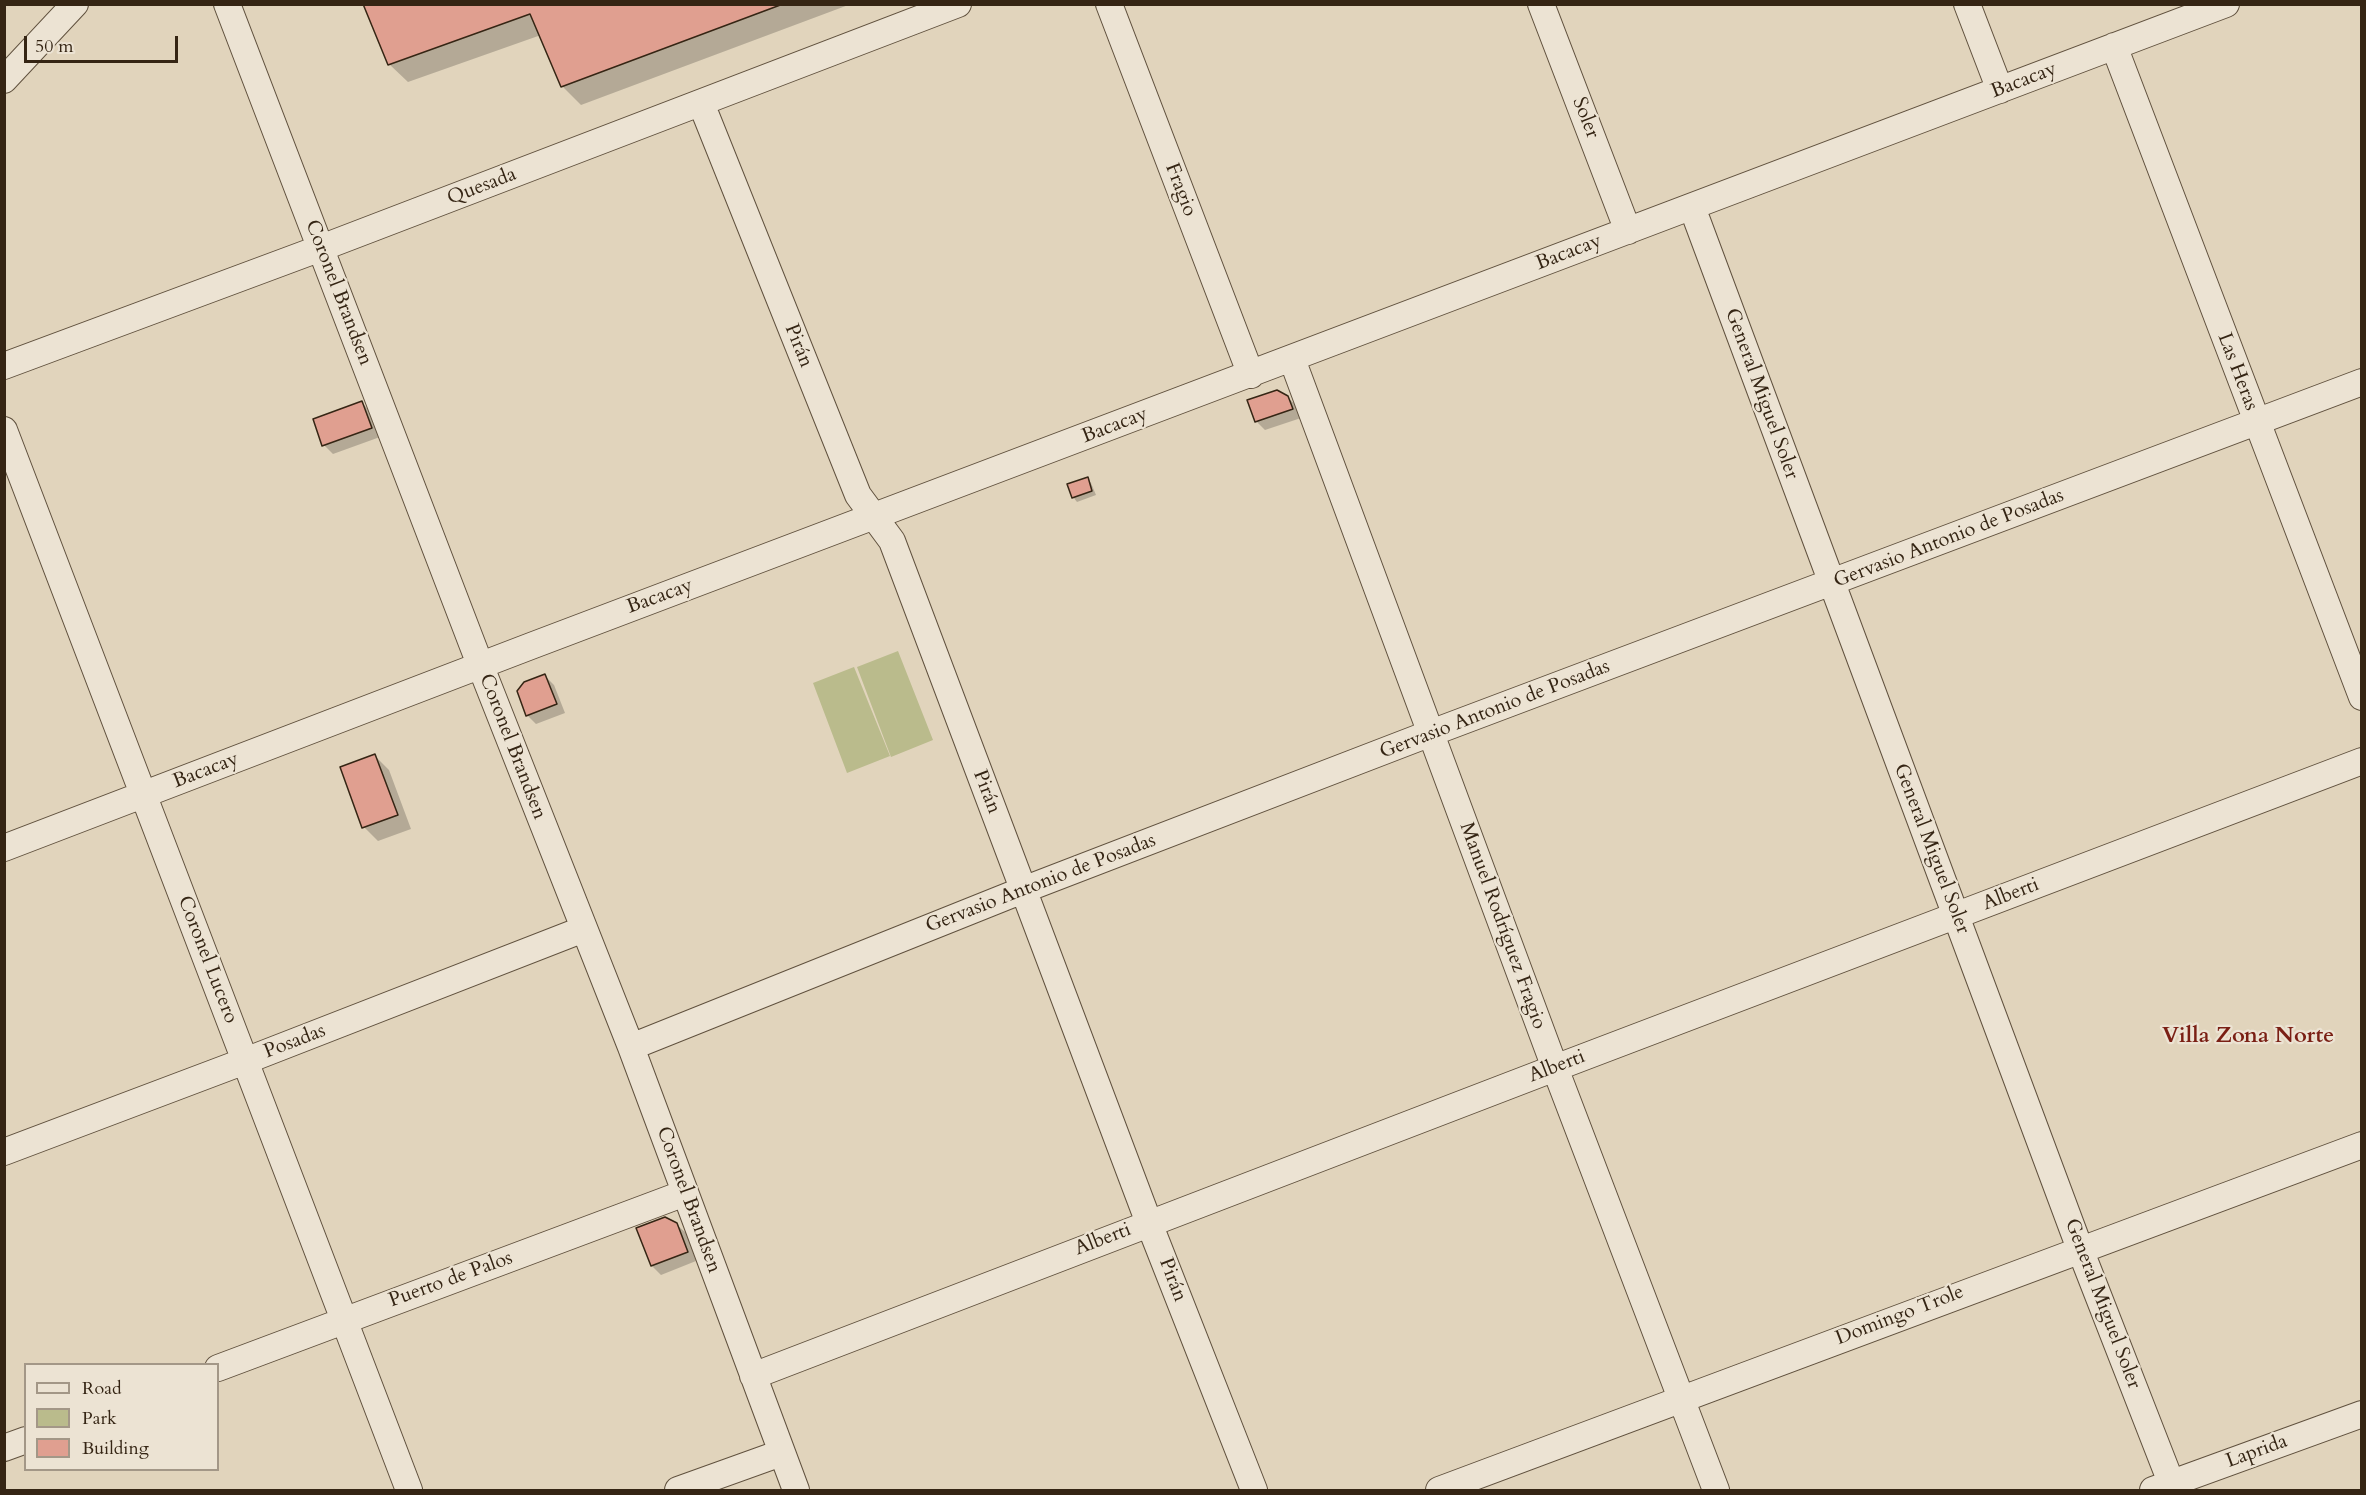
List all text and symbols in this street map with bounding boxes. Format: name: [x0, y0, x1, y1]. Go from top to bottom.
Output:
scale bar: [27, 24, 182, 62]
text: 50 m: [35, 34, 74, 59]
street label: Bacacay: [1988, 58, 2060, 104]
street label: Soler: [1566, 94, 1604, 142]
street label: Fragio: [1159, 160, 1201, 220]
street label: Quesada: [444, 163, 520, 211]
street label: Coronel Brandsen: [299, 217, 377, 369]
street label: Bacacay: [1533, 230, 1605, 276]
street label: General Miguel Soler: [1719, 305, 1803, 483]
street label: Pirán: [778, 321, 818, 371]
street label: Las Heras: [2211, 330, 2263, 414]
street label: Bacacay: [1079, 403, 1151, 449]
street label: Gervasio Antonio de Posadas: [1831, 484, 2067, 594]
street label: Bacacay: [624, 574, 696, 620]
street label: Gervasio Antonio de Posadas: [1377, 655, 1613, 765]
street label: Coronel Brandsen: [473, 671, 551, 823]
street label: Bacacay: [170, 748, 242, 794]
street label: General Miguel Soler: [1888, 761, 1974, 937]
street label: Pirán: [967, 767, 1005, 817]
street label: Manuel Rodríguez Fragio: [1453, 819, 1551, 1033]
street label: Gervasio Antonio de Posadas: [923, 829, 1159, 939]
street label: Alberti: [1979, 873, 2043, 917]
street label: Coronel Lucero: [172, 893, 242, 1027]
street label: Posadas: [261, 1019, 329, 1065]
district label: Villa Zona Norte: [2162, 1024, 2334, 1050]
street label: Alberti: [1525, 1045, 1589, 1089]
street label: Coronel Brandsen: [650, 1124, 726, 1276]
street label: General Miguel Soler: [2059, 1216, 2145, 1392]
street label: Alberti: [1071, 1218, 1135, 1262]
street label: Puerto de Palos: [386, 1247, 516, 1313]
street label: Pirán: [1153, 1255, 1191, 1305]
street label: Domingo Trole: [1833, 1281, 1967, 1351]
legend: [24, 1363, 219, 1471]
text: Road: [82, 1376, 122, 1401]
text: Park: [82, 1406, 117, 1431]
street label: Laprida: [2223, 1430, 2291, 1474]
text: Building: [82, 1436, 149, 1461]

